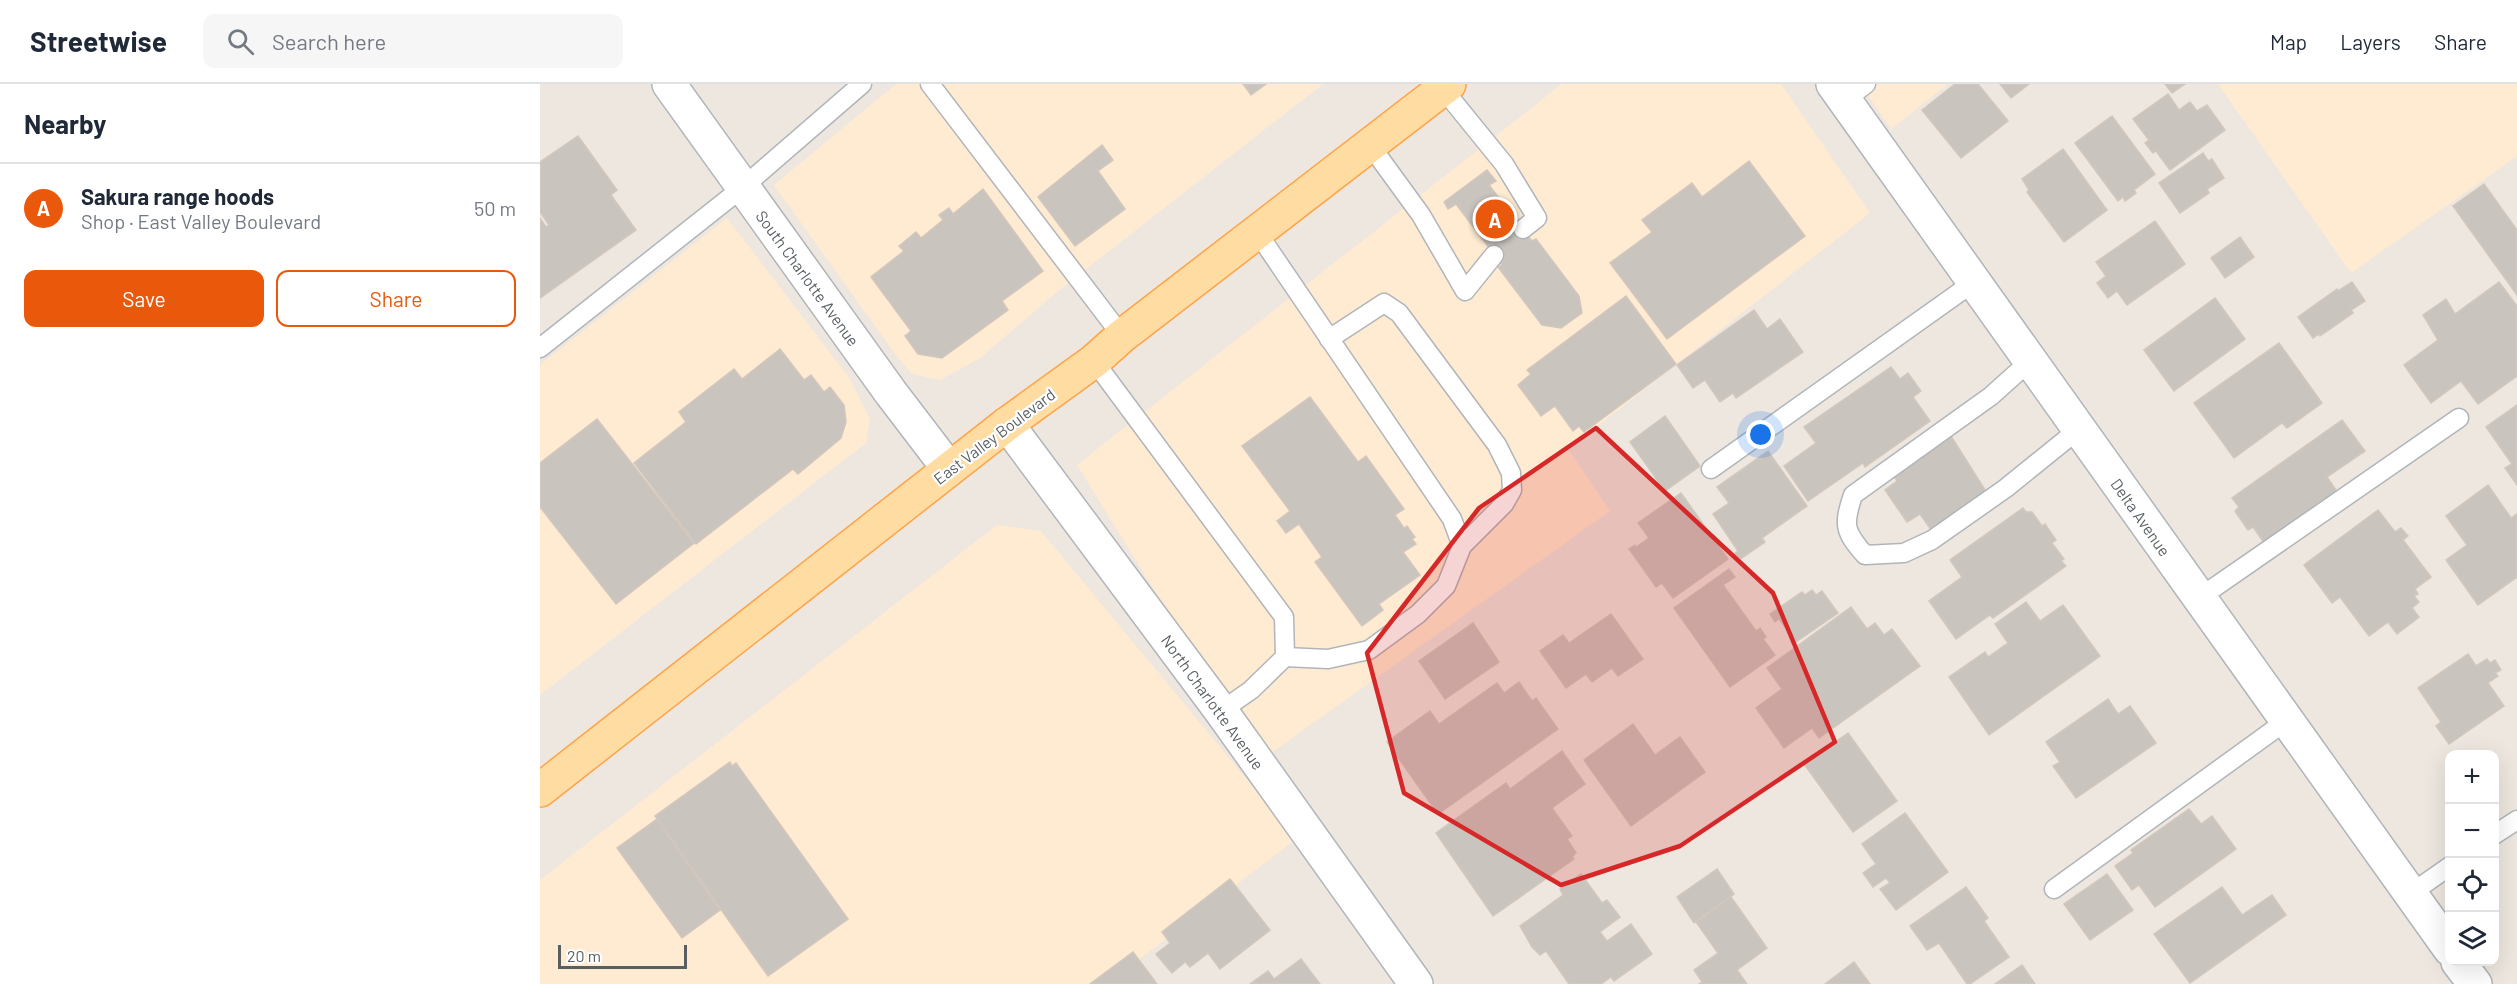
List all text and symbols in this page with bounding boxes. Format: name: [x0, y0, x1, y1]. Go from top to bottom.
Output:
search box: [203, 14, 623, 68]
text: Streetwise: [30, 24, 167, 58]
icon: search: [224, 25, 257, 58]
text: Search here: [272, 28, 386, 54]
text: Map: [2270, 29, 2307, 54]
text: Layers: [2340, 29, 2401, 54]
text: Share: [2434, 29, 2487, 54]
text: Nearby: [24, 108, 106, 139]
text: Sakura range hoods: [81, 183, 274, 209]
text: A: [37, 196, 50, 220]
text: 50 m: [474, 196, 516, 220]
pin: A: [1476, 196, 1514, 242]
street label: South Charlotte Avenue: [752, 207, 864, 349]
text: Shop · East Valley Boulevard: [81, 209, 321, 233]
button: Save: [24, 270, 264, 327]
button: Share: [276, 270, 516, 327]
street label: East Valley Boulevard: [930, 384, 1058, 488]
your location: [1746, 420, 1775, 449]
street label: Delta Avenue: [2107, 475, 2175, 559]
street label: North Charlotte Avenue: [1158, 631, 1268, 773]
map controls: [2445, 750, 2499, 966]
button: +: [2445, 750, 2499, 804]
button: −: [2445, 804, 2499, 858]
button: locate: [2445, 858, 2499, 912]
button: layers: [2445, 912, 2499, 966]
scale bar: [558, 942, 687, 970]
text: 20 m: [567, 946, 601, 965]

